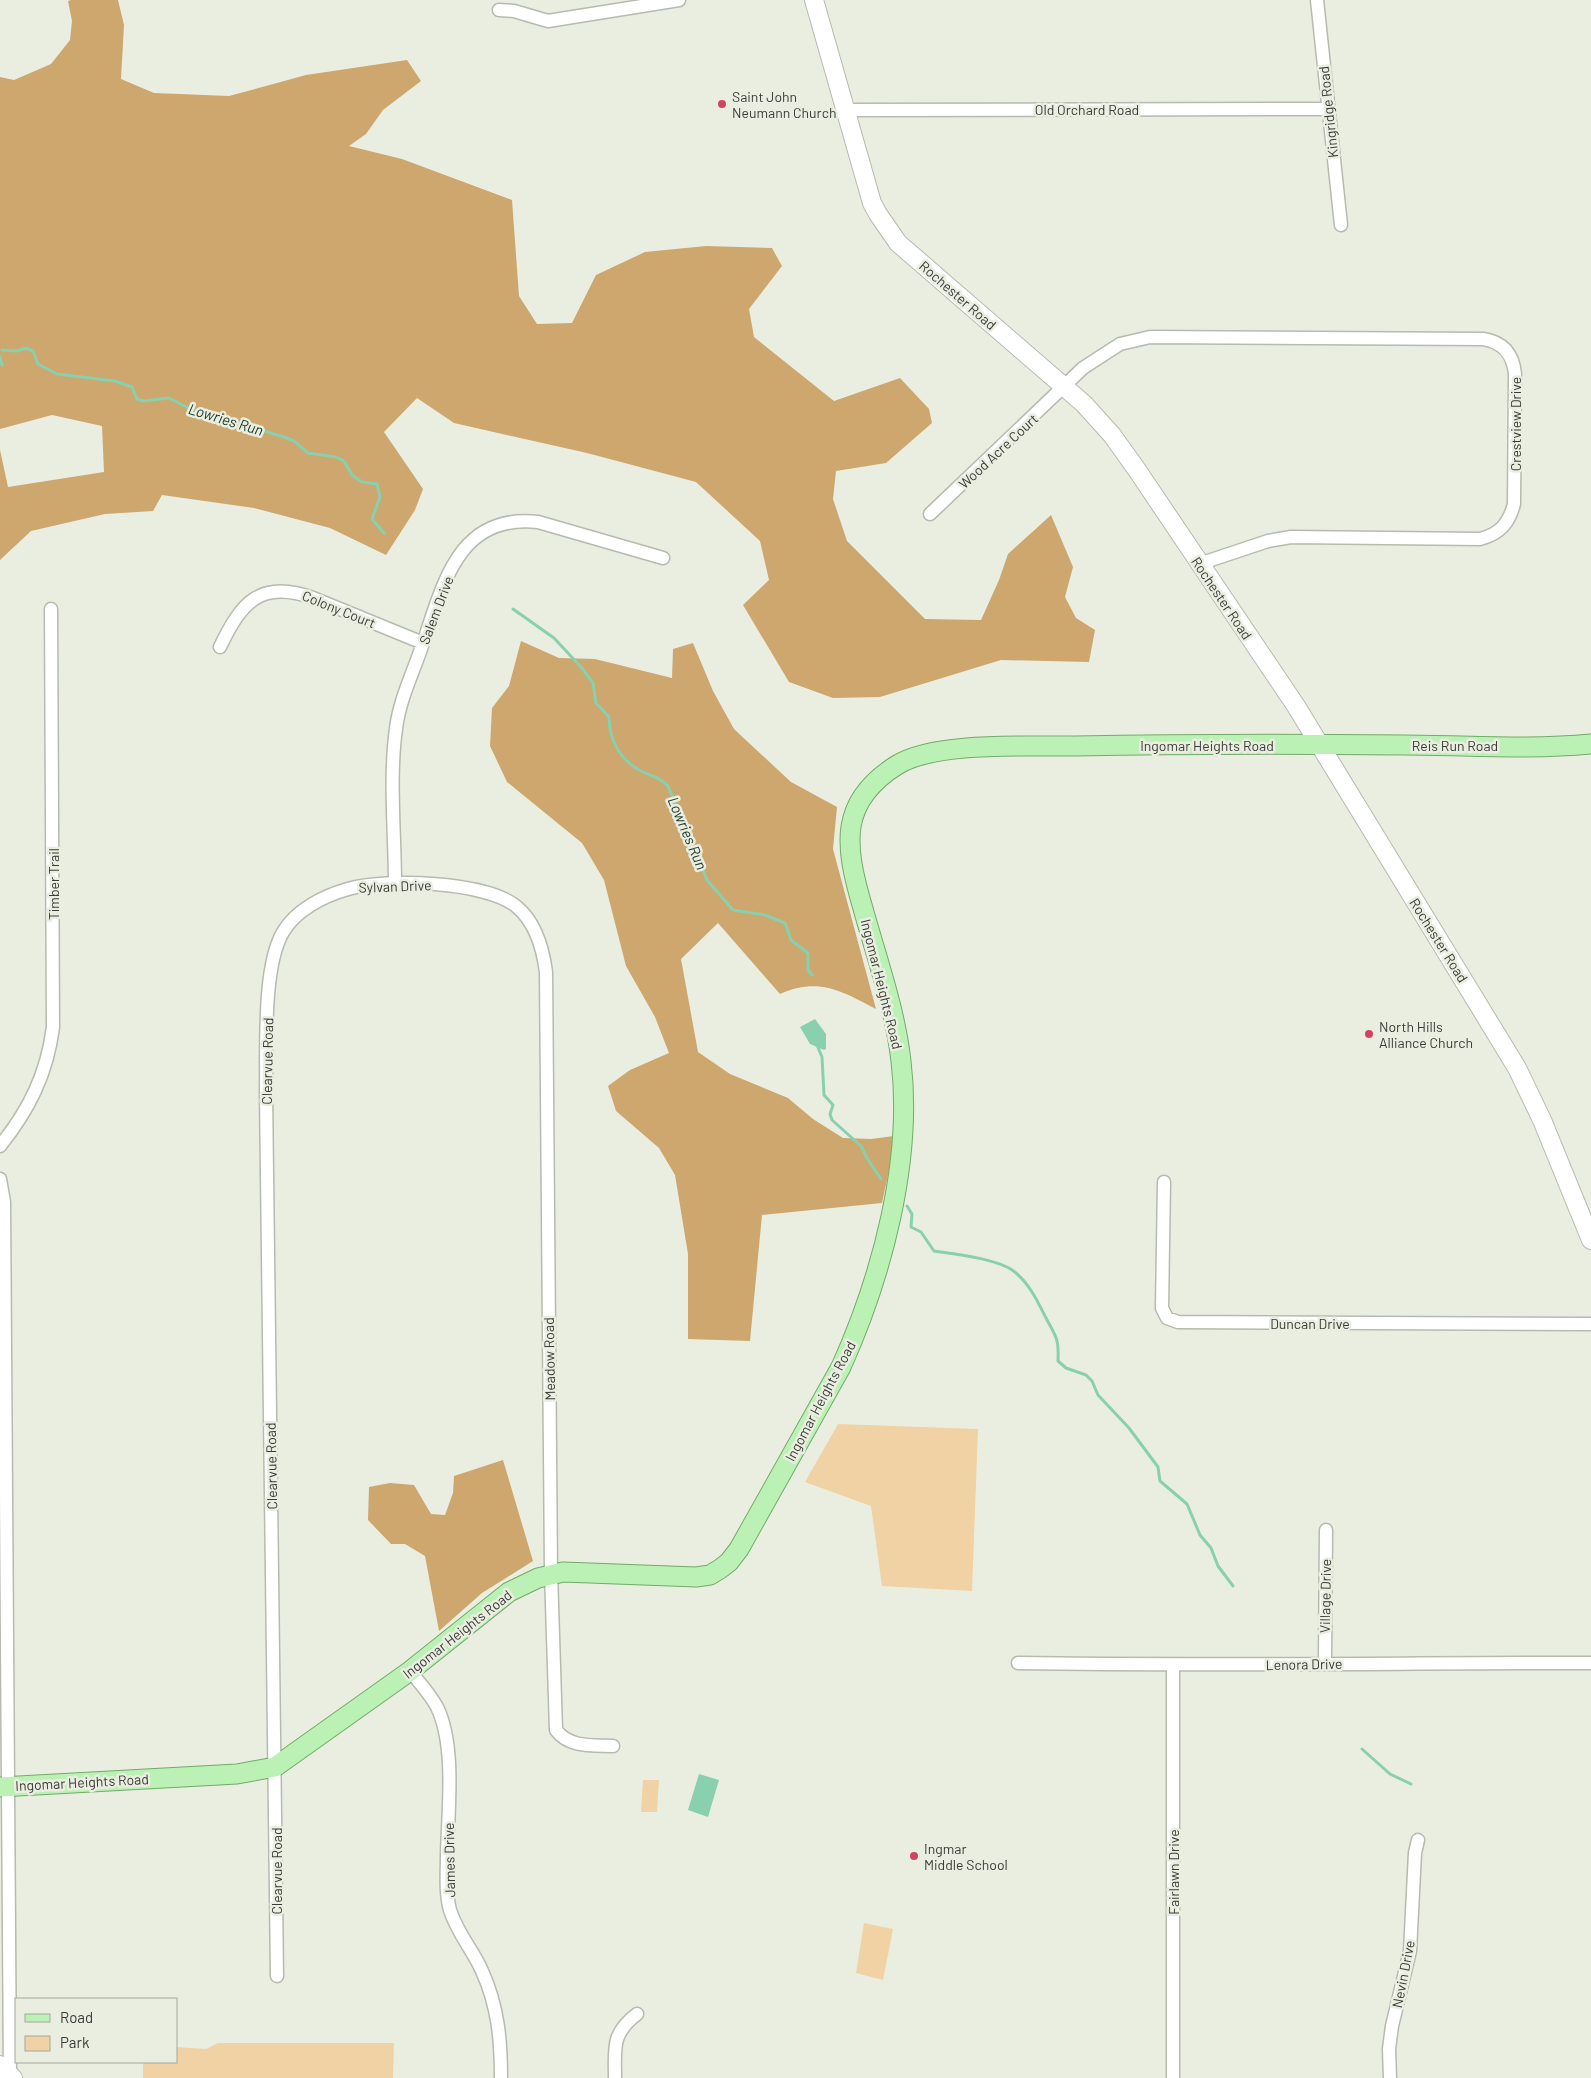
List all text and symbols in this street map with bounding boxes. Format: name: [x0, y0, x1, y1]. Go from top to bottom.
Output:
street label: Kingridge Road: [1315, 65, 1341, 159]
place label: Saint John Neumann Church: [732, 88, 836, 121]
marker: Saint John Neumann Church: [716, 98, 728, 110]
street label: Old Orchard Road: [1035, 101, 1139, 118]
street label: Rochester Road: [916, 257, 1000, 333]
street label: Crestview Drive: [1507, 377, 1524, 471]
water label: Lowries Run: [186, 399, 266, 439]
street label: Wood Acre Court: [955, 410, 1041, 492]
street label: Rochester Road: [1188, 553, 1256, 643]
street label: Salem Drive: [415, 574, 457, 646]
street label: Colony Court: [300, 587, 378, 631]
street label: Ingomar Heights Road: [1140, 737, 1274, 754]
street label: Reis Run Road: [1412, 737, 1498, 754]
water label: Lowries Run: [665, 794, 711, 872]
street label: Timber Trail: [45, 848, 62, 920]
street label: Sylvan Drive: [358, 876, 432, 896]
street label: Rochester Road: [1406, 895, 1472, 985]
street label: Ingomar Heights Road: [858, 917, 906, 1051]
street label: Clearvue Road: [258, 1017, 276, 1105]
place label: North Hills Alliance Church: [1379, 1018, 1473, 1051]
marker: North Hills Alliance Church: [1363, 1028, 1375, 1040]
street label: Duncan Drive: [1270, 1315, 1350, 1332]
street label: Meadow Road: [540, 1317, 558, 1401]
street label: Ingomar Heights Road: [781, 1338, 859, 1464]
street label: Clearvue Road: [262, 1422, 280, 1510]
street label: Village Drive: [1316, 1559, 1334, 1633]
street label: Ingomar Heights Road: [399, 1586, 515, 1682]
street label: Lenora Drive: [1265, 1655, 1343, 1673]
street label: Ingomar Heights Road: [15, 1770, 149, 1794]
street label: James Drive: [440, 1822, 458, 1898]
street label: Clearvue Road: [268, 1827, 285, 1915]
street label: Fairlawn Drive: [1165, 1829, 1182, 1915]
place label: Ingmar Middle School: [924, 1840, 1008, 1873]
marker: Ingmar Middle School: [908, 1850, 920, 1862]
street label: Nevin Drive: [1388, 1939, 1418, 2009]
legend: [15, 1998, 178, 2063]
text: Road: [60, 2008, 93, 2026]
text: Park: [60, 2033, 90, 2051]

